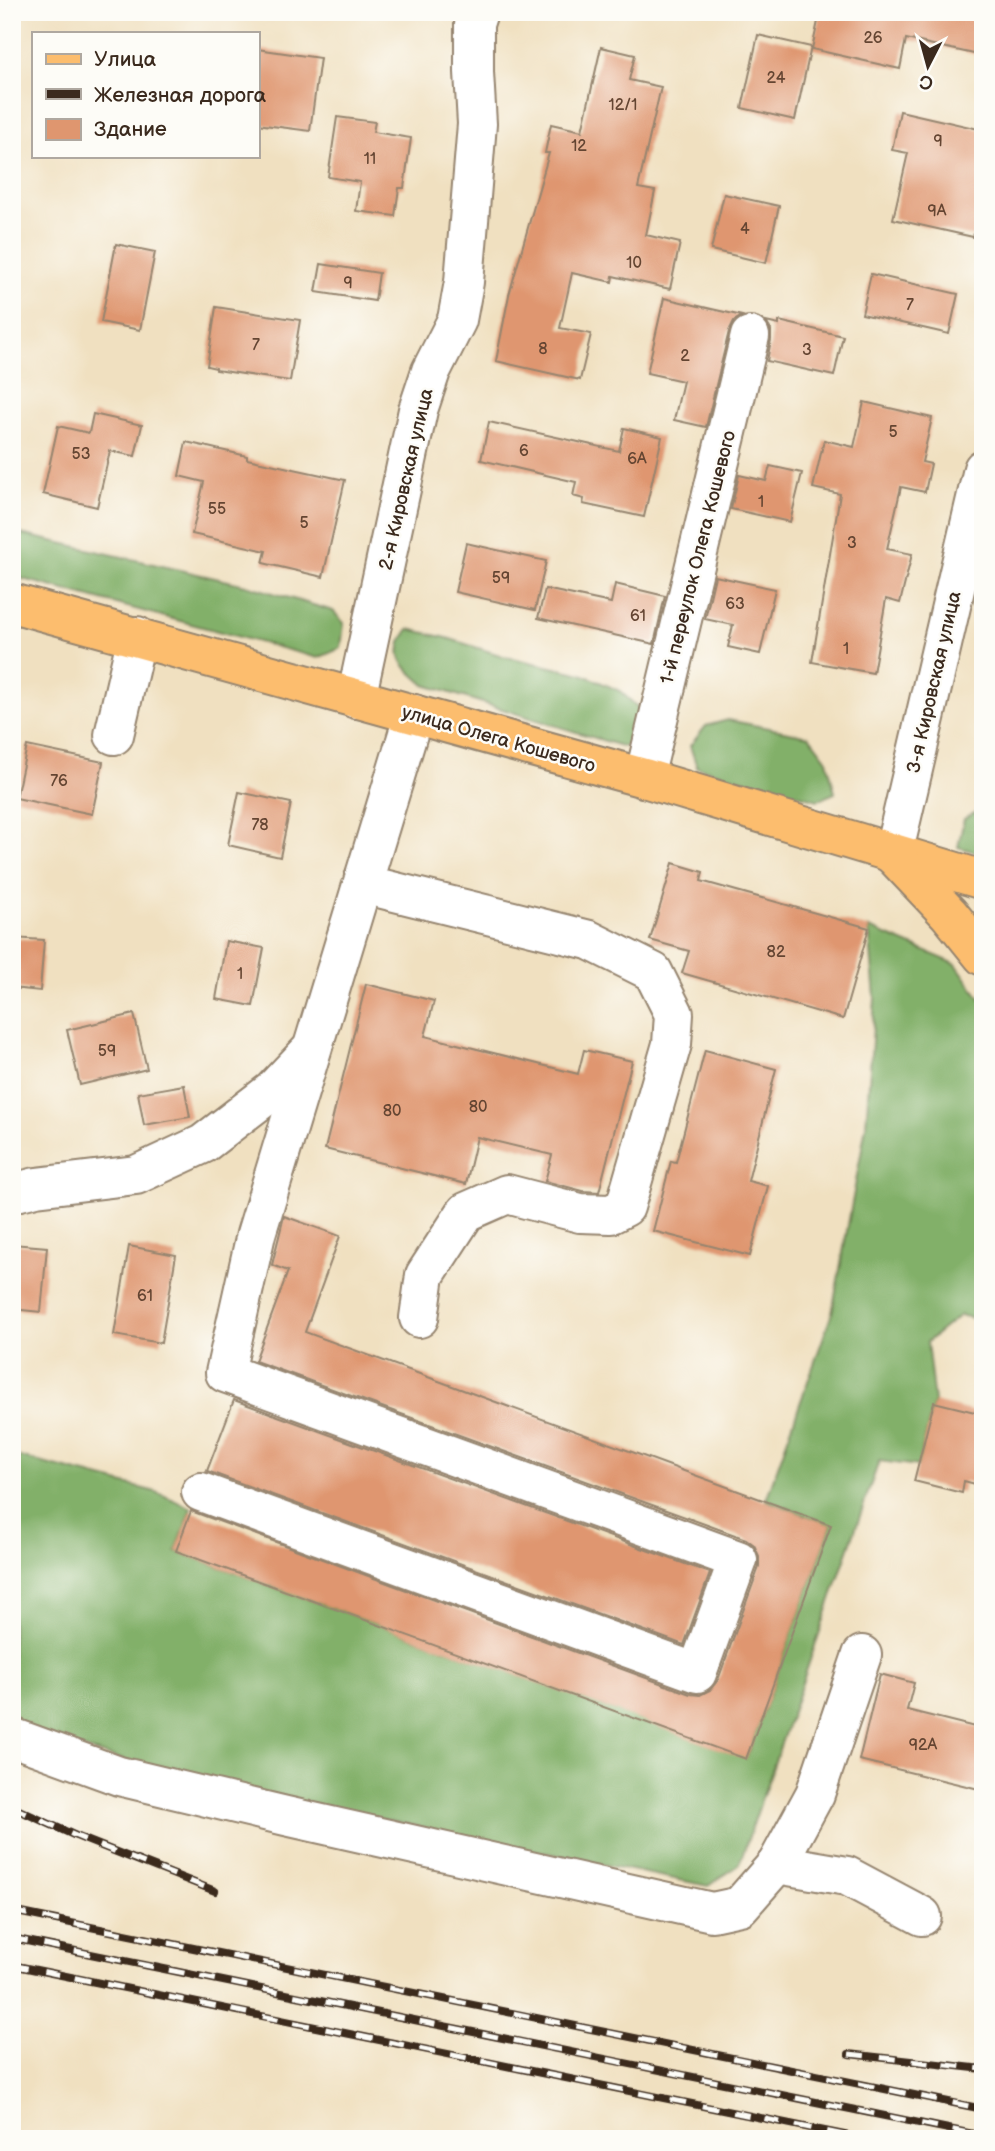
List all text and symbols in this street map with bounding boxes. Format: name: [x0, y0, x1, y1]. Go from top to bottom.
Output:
house number: 26: [863, 29, 883, 48]
legend: [32, 32, 259, 158]
north arrow: [894, 32, 964, 102]
text: Улица: [94, 47, 157, 72]
house number: 24: [767, 69, 786, 88]
text: С: [919, 69, 934, 94]
text: Железная дорога: [94, 83, 267, 108]
house number: 12/1: [608, 96, 638, 115]
text: Здание: [94, 117, 167, 142]
house number: 9: [933, 132, 943, 151]
house number: 12: [571, 137, 587, 156]
house number: 11: [364, 150, 376, 169]
house number: 9А: [928, 202, 947, 221]
house number: 4: [740, 220, 750, 239]
house number: 10: [626, 254, 642, 273]
house number: 9: [343, 274, 353, 293]
house number: 7: [906, 296, 914, 315]
house number: 7: [252, 336, 260, 355]
house number: 8: [538, 340, 548, 359]
house number: 3: [802, 341, 812, 360]
house number: 2: [680, 347, 690, 366]
street label: 2-я Кировская улица: [374, 386, 439, 572]
house number: 5: [888, 423, 898, 442]
street label: 1-й переулок Олега Кошевого: [656, 428, 741, 686]
house number: 6: [519, 442, 529, 461]
house number: 53: [71, 445, 91, 464]
house number: 6А: [627, 450, 647, 469]
house number: 1: [758, 493, 764, 512]
house number: 55: [208, 500, 226, 519]
house number: 5: [299, 514, 309, 533]
house number: 3: [847, 534, 857, 553]
house number: 59: [492, 569, 510, 588]
street label: 3-я Кировская улица: [902, 589, 967, 776]
house number: 63: [725, 595, 745, 614]
house number: 61: [630, 607, 646, 626]
house number: 1: [843, 640, 849, 659]
street label: улица Олега Кошевого: [399, 701, 598, 778]
house number: 76: [50, 772, 68, 791]
house number: 78: [251, 816, 269, 835]
house number: 82: [767, 943, 786, 962]
house number: 1: [237, 965, 243, 984]
house number: 59: [98, 1042, 116, 1061]
house number: 80: [469, 1098, 487, 1117]
house number: 80: [383, 1102, 401, 1121]
house number: 61: [137, 1287, 153, 1306]
house number: 92А: [909, 1736, 937, 1755]

